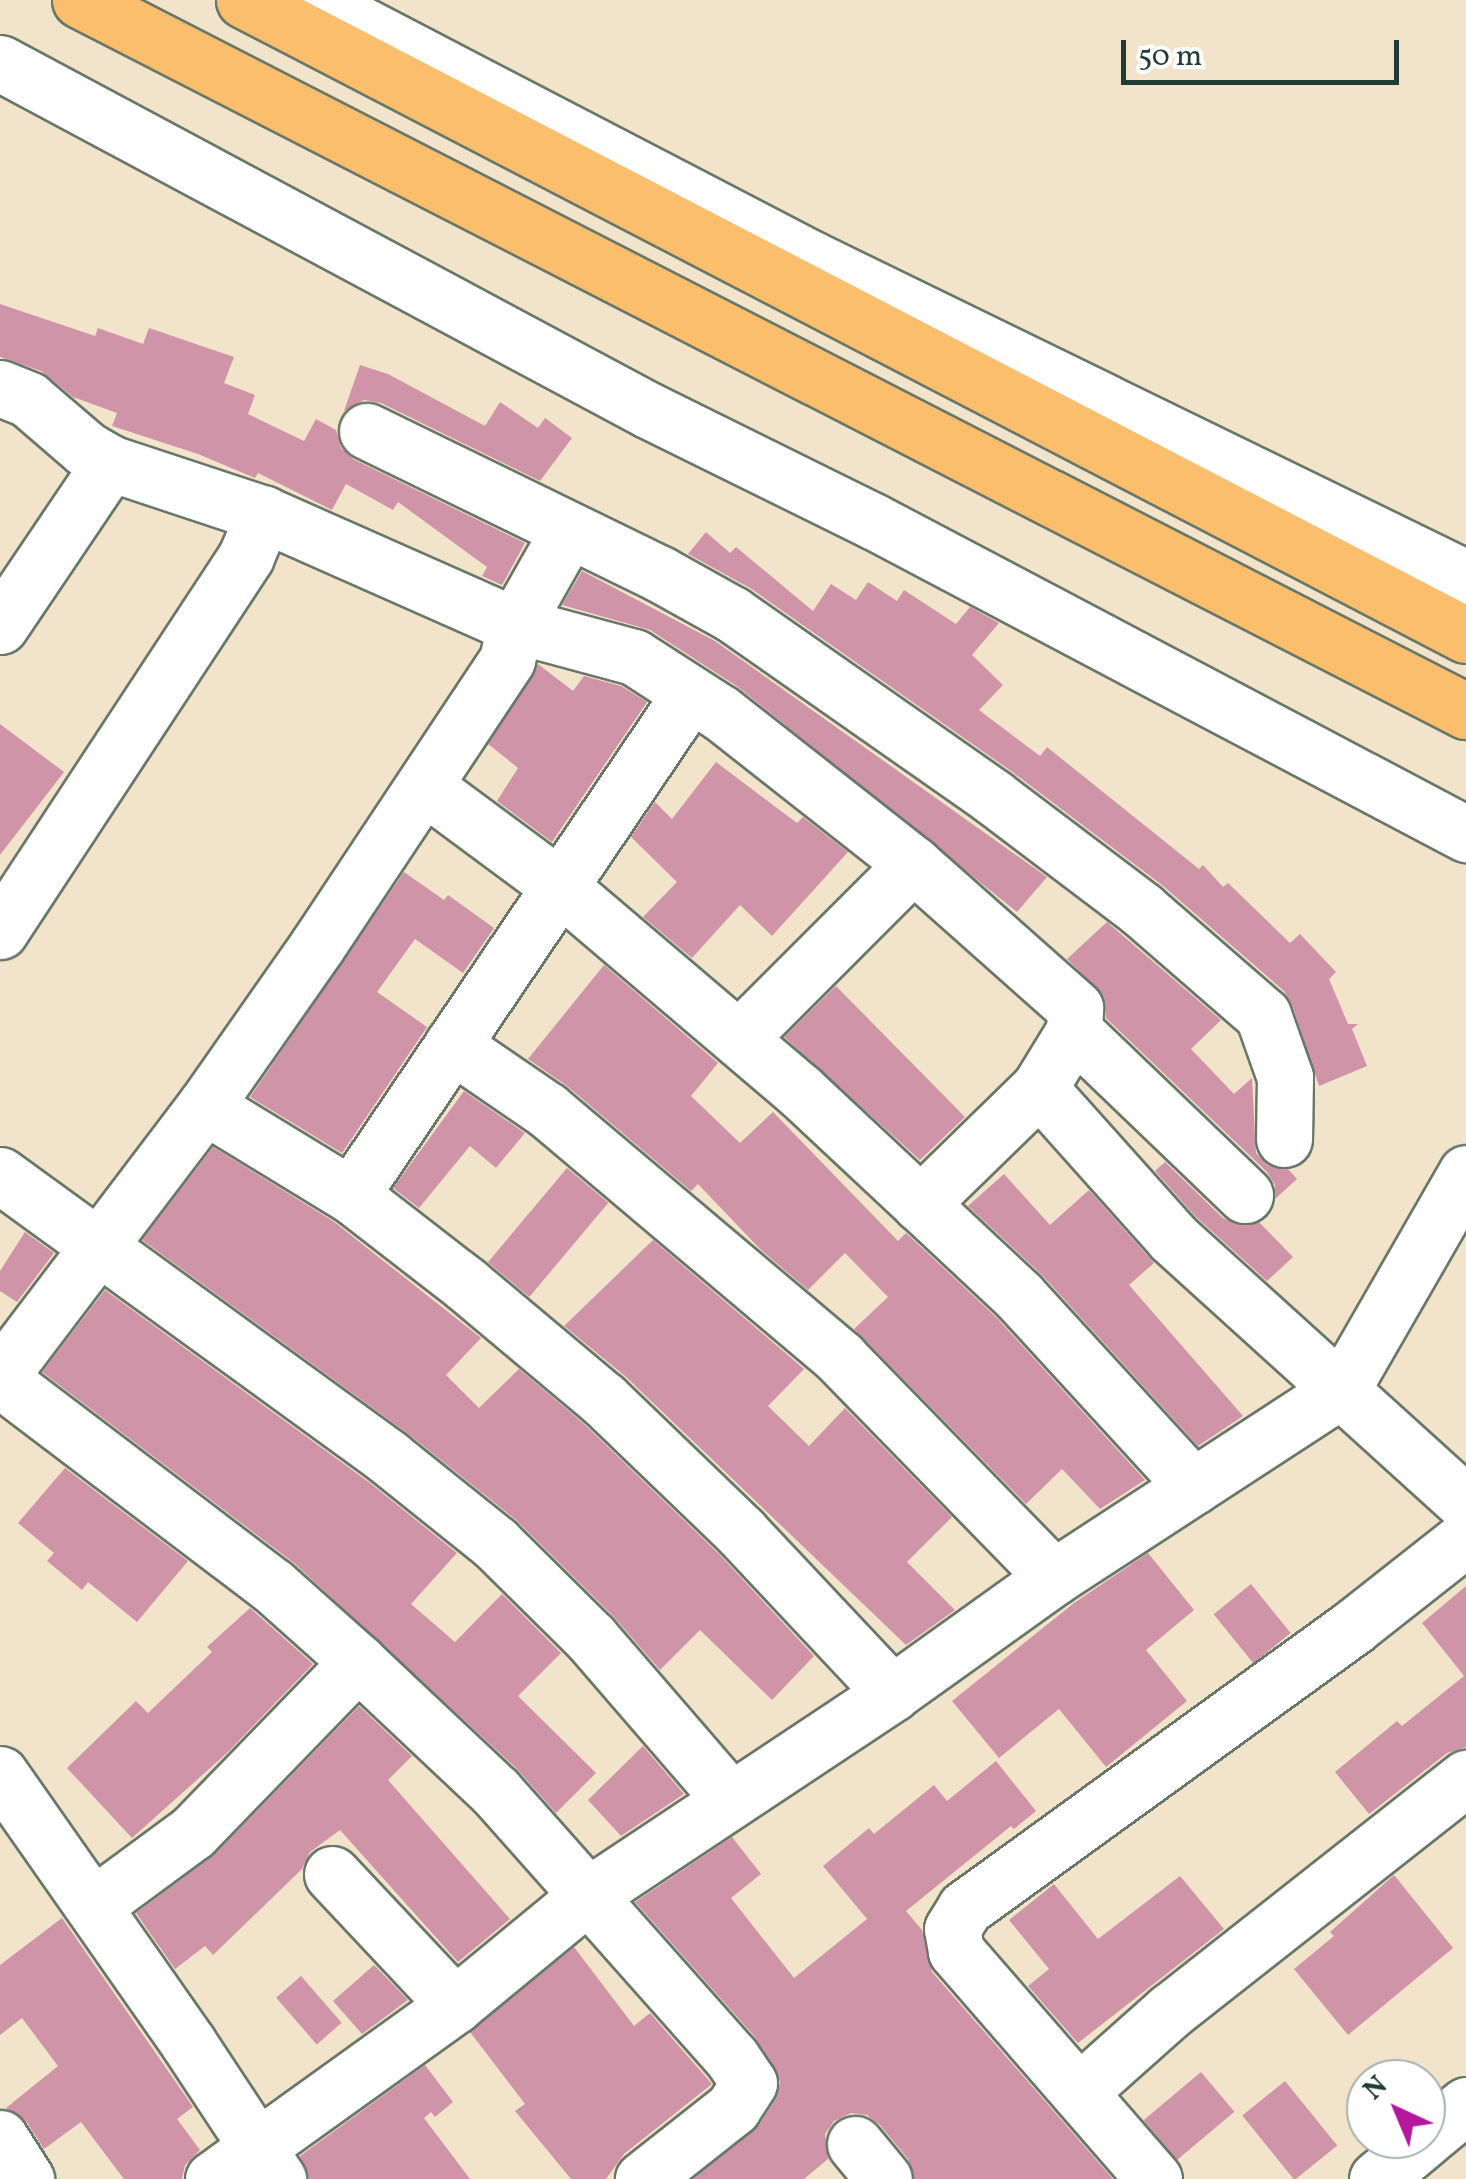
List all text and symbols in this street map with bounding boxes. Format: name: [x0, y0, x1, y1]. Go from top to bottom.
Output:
scale bar: [1126, 20, 1404, 82]
text: 50 m: [1138, 36, 1202, 78]
north arrow: [1346, 2059, 1446, 2159]
text: N: [1355, 2067, 1397, 2110]

